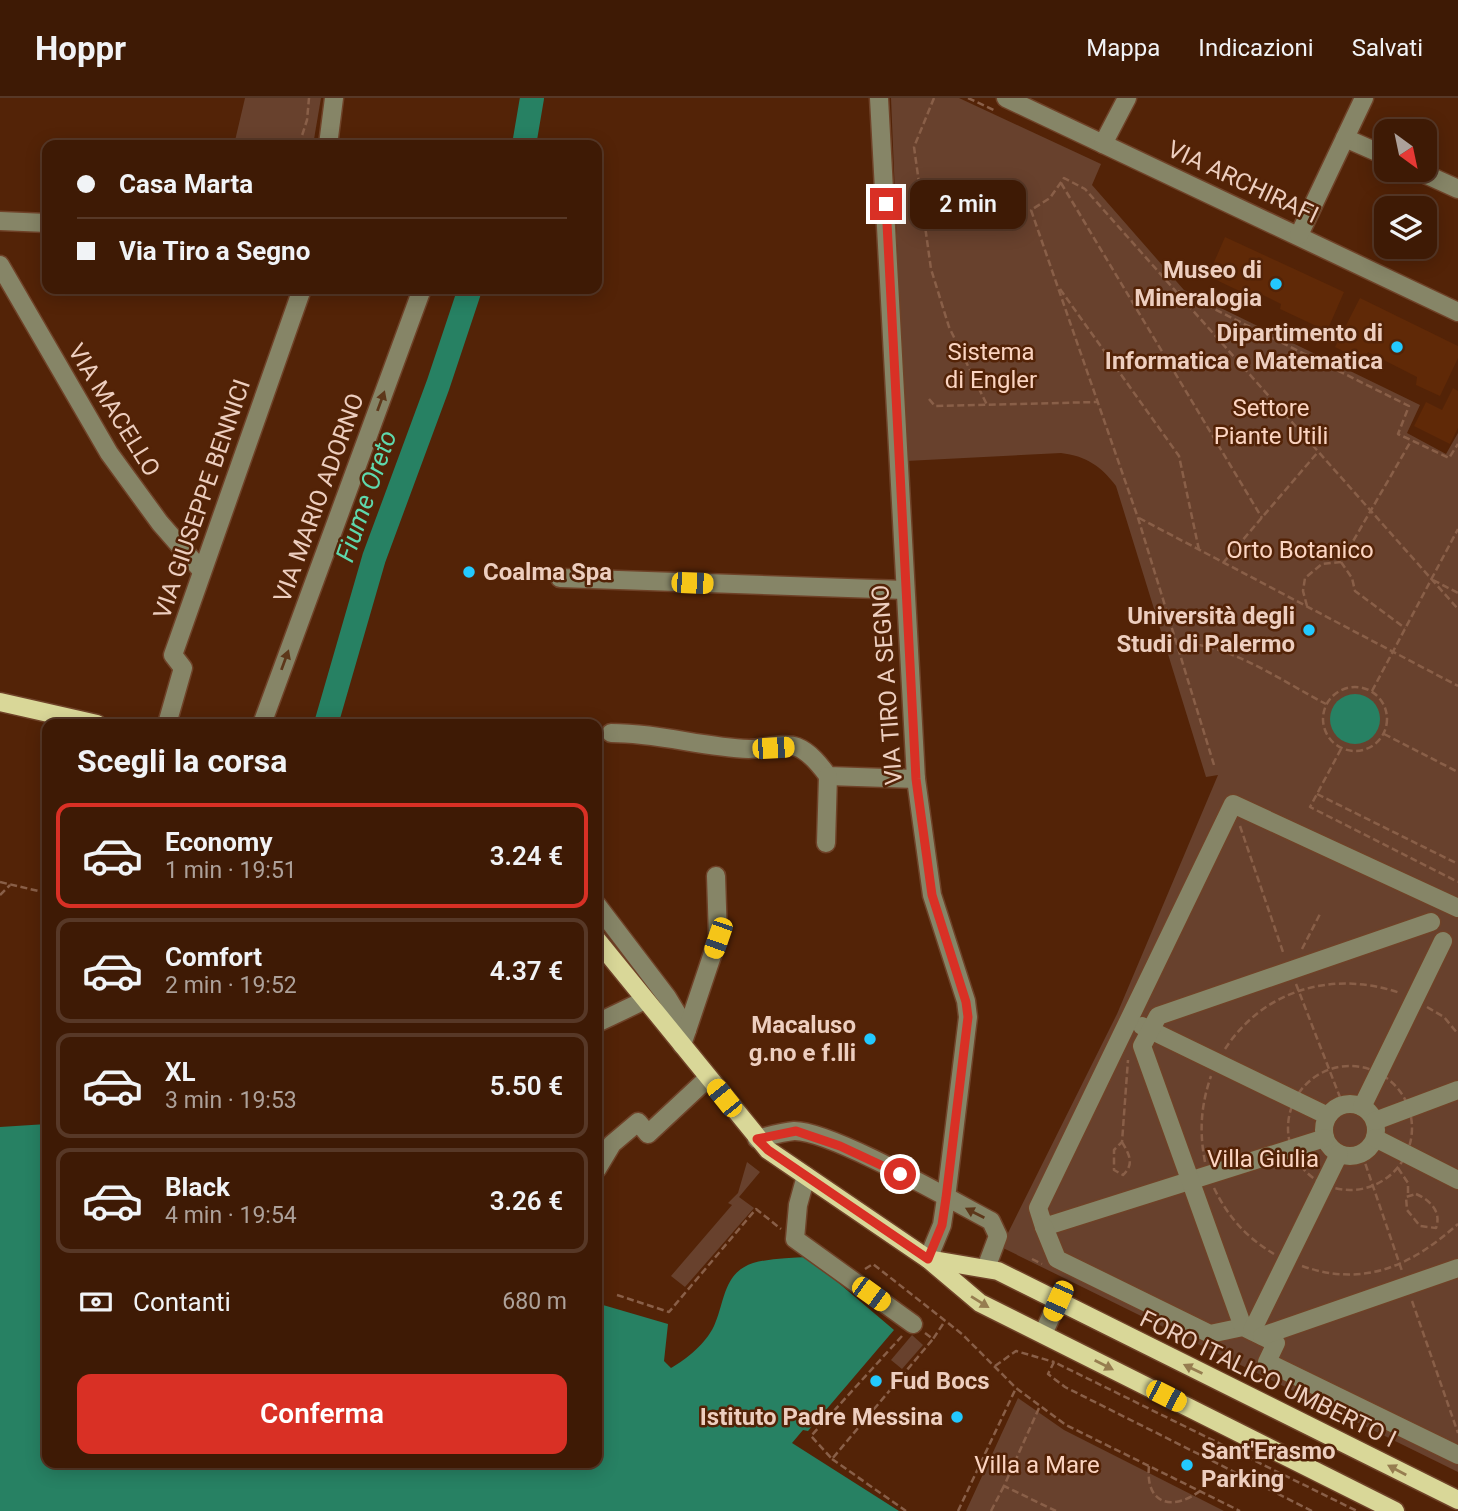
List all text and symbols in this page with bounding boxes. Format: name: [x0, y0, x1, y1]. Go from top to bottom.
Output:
text: Hoppr: [35, 29, 126, 68]
text: Mappa: [1086, 34, 1160, 62]
text: Indicazioni: [1198, 34, 1314, 62]
text: Salvati: [1352, 34, 1423, 62]
north arrow: [1374, 119, 1437, 182]
map controls: [1374, 119, 1437, 259]
street label: VIA ARCHIRAFI: [1163, 135, 1323, 229]
text: Casa Marta: [119, 169, 253, 199]
callout: 2 min: [910, 180, 1026, 228]
route end: [870, 188, 902, 220]
text: 2 min: [939, 191, 997, 218]
button: layers: [1374, 196, 1437, 259]
text: Via Tiro a Segno: [119, 236, 310, 266]
place label: Museo di Mineralogia: [1134, 256, 1262, 312]
marker: Museo di Mineralogia: [1268, 276, 1284, 292]
place label: Dipartimento di Informatica e Matematica: [1105, 319, 1383, 375]
street label: VIA MACELLO: [62, 338, 166, 482]
park label: Sistema di Engler: [945, 338, 1037, 394]
marker: Dipartimento di Informatica e Matematica: [1389, 339, 1405, 355]
street label: VIA GIUSEPPE BENNICI: [148, 376, 256, 622]
street label: VIA MARIO ADORNO: [268, 390, 370, 606]
one-way arrow: [375, 390, 386, 411]
park label: Settore Piante Utili: [1214, 394, 1328, 450]
water label: Fiume Oreto: [329, 426, 403, 566]
park label: Orto Botanico: [1226, 536, 1374, 564]
place label: Coalma Spa: [483, 558, 612, 586]
marker: Coalma Spa: [461, 564, 477, 580]
car: [671, 572, 714, 594]
street label: VIA TIRO A SEGNO: [866, 584, 908, 786]
place label: Università degli Studi di Palermo: [1116, 602, 1295, 658]
marker: Università degli Studi di Palermo: [1301, 622, 1317, 638]
one-way arrow: [280, 650, 291, 671]
car: [752, 736, 795, 760]
text: Scegli la corsa: [77, 742, 287, 780]
icon: car: [81, 824, 144, 887]
text: Economy: [165, 827, 272, 857]
text: 3.24 €: [490, 841, 563, 871]
text: 1 min · 19:51: [165, 857, 297, 884]
car: [702, 915, 735, 961]
icon: car: [81, 939, 144, 1002]
text: Comfort: [165, 942, 262, 972]
text: 4.37 €: [490, 956, 563, 986]
text: 2 min · 19:52: [165, 972, 297, 999]
place label: Macaluso g.no e f.lli: [749, 1011, 856, 1067]
marker: Macaluso g.no e f.lli: [862, 1031, 878, 1047]
icon: car: [81, 1054, 144, 1117]
text: XL: [165, 1057, 196, 1087]
text: 5.50 €: [490, 1071, 563, 1101]
car: [703, 1075, 746, 1121]
text: 3 min · 19:53: [165, 1087, 297, 1114]
park label: Villa Giulia: [1207, 1145, 1319, 1173]
route start: [884, 1158, 916, 1190]
icon: car: [81, 1169, 144, 1232]
text: Black: [165, 1172, 230, 1202]
text: 3.26 €: [490, 1186, 563, 1216]
text: 4 min · 19:54: [165, 1202, 297, 1229]
one-way arrow: [965, 1207, 985, 1219]
car: [848, 1273, 895, 1315]
car: [1040, 1278, 1077, 1324]
icon: cash: [77, 1283, 115, 1321]
text: Contanti: [133, 1287, 231, 1317]
text: 680 m: [502, 1288, 567, 1315]
one-way arrow: [971, 1296, 990, 1309]
street label: FORO ITALICO UMBERTO I: [1135, 1305, 1401, 1453]
one-way arrow: [1094, 1359, 1114, 1370]
one-way arrow: [1183, 1363, 1203, 1374]
place label: Fud Bocs: [890, 1367, 990, 1395]
marker: Fud Bocs: [868, 1373, 884, 1389]
button: Conferma: [77, 1374, 567, 1454]
car: [1143, 1377, 1190, 1415]
place label: Istituto Padre Messina: [700, 1403, 943, 1431]
marker: Istituto Padre Messina: [949, 1409, 965, 1425]
place label: Sant'Erasmo Parking: [1201, 1437, 1335, 1493]
park label: Villa a Mare: [974, 1451, 1100, 1479]
marker: Sant'Erasmo Parking: [1179, 1457, 1195, 1473]
one-way arrow: [1387, 1464, 1407, 1475]

